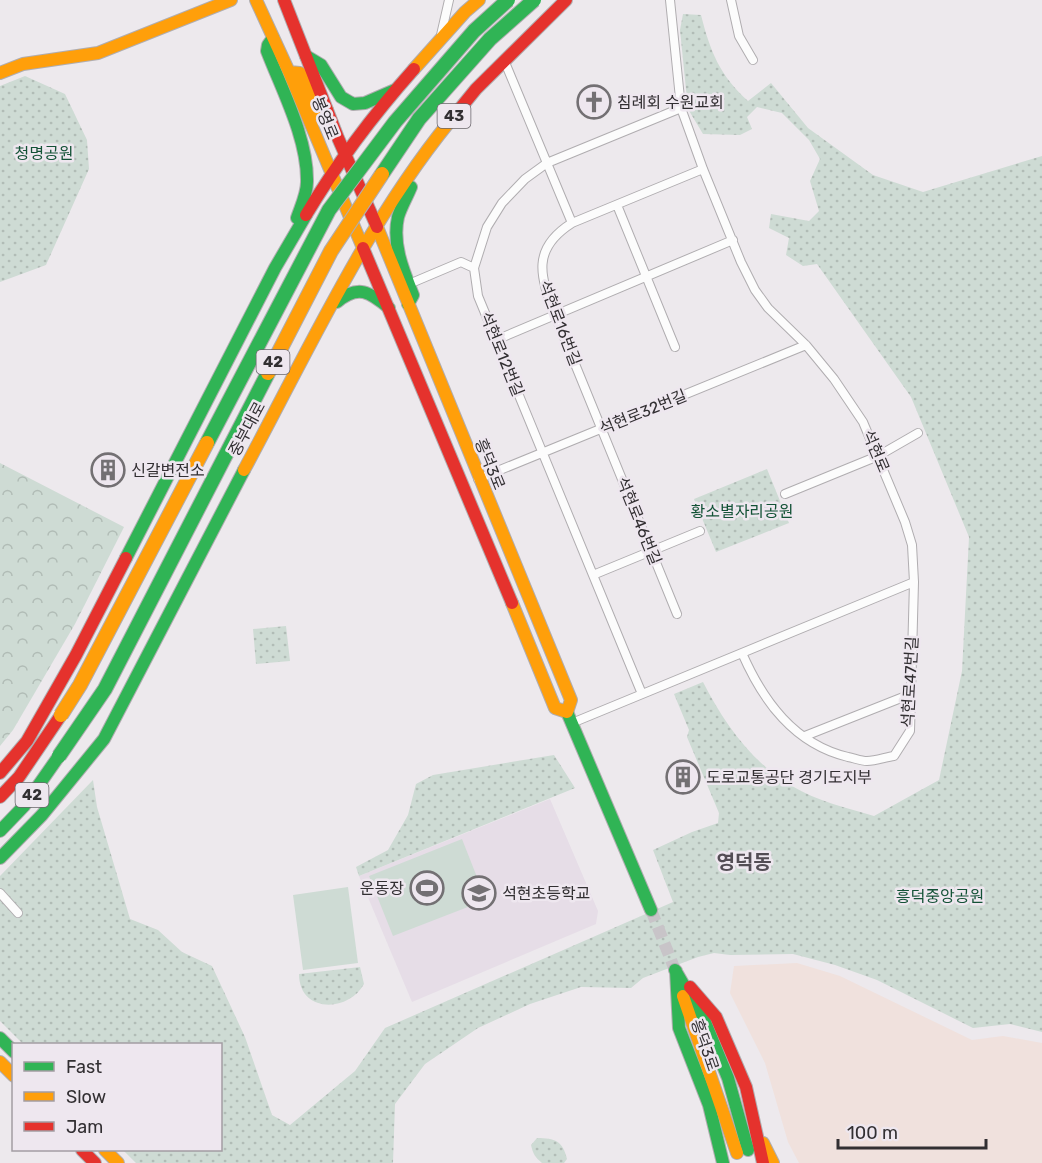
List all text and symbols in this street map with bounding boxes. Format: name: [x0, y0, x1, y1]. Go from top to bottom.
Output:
church icon: 침례회 수원교회: [576, 84, 612, 120]
place label: 침례회 수원교회: [617, 93, 724, 112]
street label: 봉영로: [308, 94, 342, 142]
road number: 43: [438, 104, 470, 128]
park label: 청명공원: [15, 144, 73, 163]
street label: 석현로16번길: [535, 278, 585, 368]
street label: 석현로12번길: [476, 309, 528, 399]
road number: 42: [256, 350, 290, 374]
street label: 석현로32번길: [597, 386, 689, 438]
street label: 중부대로: [225, 398, 269, 459]
street label: 석현로: [859, 427, 893, 475]
street label: 흥덕3로: [471, 436, 509, 493]
building icon: 신갈변전소: [90, 452, 126, 488]
place label: 신갈변전소: [131, 461, 205, 480]
street label: 석현로46번길: [613, 474, 665, 568]
park label: 황소별자리공원: [690, 502, 794, 521]
street label: 석현로47번길: [898, 636, 922, 728]
building icon: 도로교통공단 경기도지부: [665, 759, 701, 795]
place label: 도로교통공단 경기도지부: [706, 768, 872, 787]
road number: 42: [15, 783, 48, 807]
district label: 영덕동: [716, 850, 772, 874]
sports icon: 운동장: [409, 870, 445, 906]
school or university icon: 석현초등학교: [461, 875, 497, 911]
place label: 운동장: [360, 879, 404, 898]
place label: 석현초등학교: [502, 884, 590, 903]
park label: 흥덕중앙공원: [896, 887, 984, 906]
street label: 흥덕3로: [687, 1016, 723, 1074]
legend: [12, 1043, 222, 1151]
text: Fast: [66, 1056, 102, 1078]
text: Slow: [66, 1086, 106, 1108]
scale bar: [838, 1112, 986, 1150]
text: Jam: [66, 1116, 103, 1138]
text: 100 m: [847, 1122, 898, 1144]

